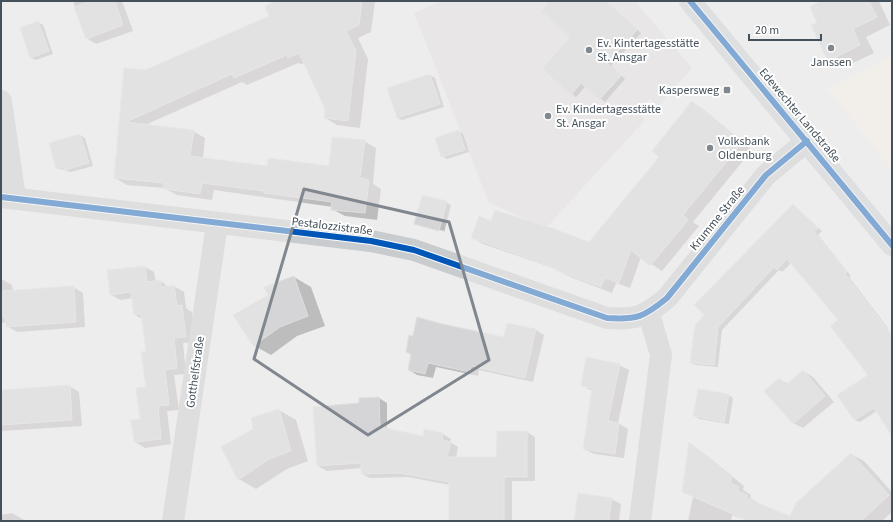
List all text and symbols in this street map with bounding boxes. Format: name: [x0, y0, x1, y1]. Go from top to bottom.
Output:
scale bar: [749, 16, 821, 42]
text: 20 m: [755, 22, 779, 39]
place label: Ev. Kintertagesstätte St. Ansgar: [597, 35, 699, 66]
marker: Janssen: [826, 43, 836, 53]
marker: Ev. Kintertagesstätte St. Ansgar: [584, 45, 594, 55]
place label: Janssen: [811, 54, 851, 71]
street label: Edewechter Landstraße: [755, 64, 844, 166]
place label: Kaspersweg: [659, 82, 719, 99]
marker: Kaspersweg: [722, 85, 732, 95]
place label: Ev. Kindertagesstätte St. Ansgar: [556, 101, 661, 132]
marker: Ev. Kindertagesstätte St. Ansgar: [543, 111, 553, 121]
place label: Volksbank Oldenburg: [718, 133, 771, 164]
marker: Volksbank Oldenburg: [705, 143, 715, 153]
street label: Krumme Straße: [686, 182, 749, 254]
street label: Pestalozzistraße: [291, 213, 373, 240]
street label: Gotthelfstraße: [182, 335, 209, 409]

